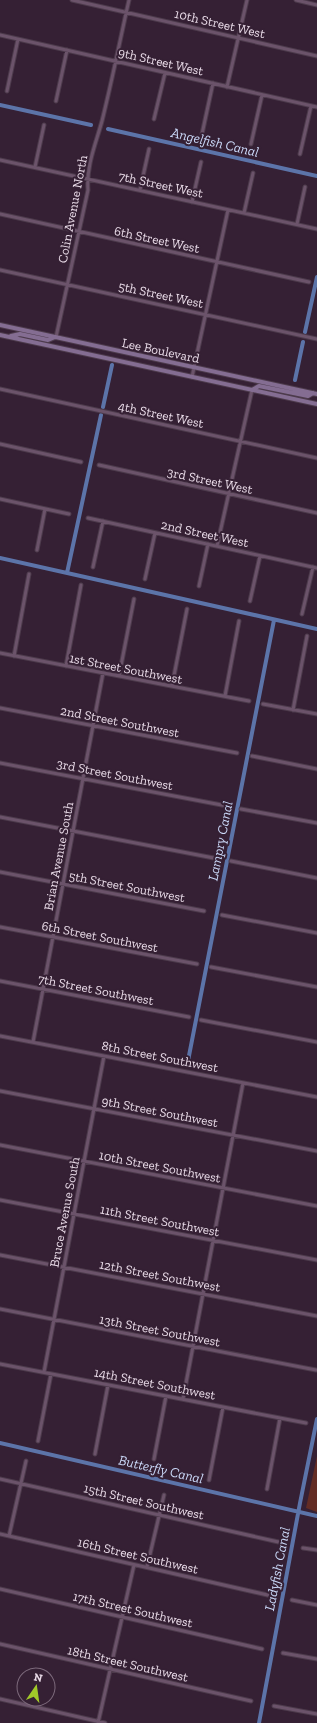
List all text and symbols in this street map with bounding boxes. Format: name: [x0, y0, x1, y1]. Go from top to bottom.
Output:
street label: 10th Street West: [173, 6, 267, 41]
street label: 9th Street West: [117, 44, 205, 79]
water label: Angelfish Canal: [168, 124, 260, 161]
street label: Colin Avenue North: [55, 153, 90, 264]
street label: 7th Street West: [117, 168, 205, 201]
street label: 6th Street West: [113, 223, 201, 256]
street label: 5th Street West: [117, 278, 205, 311]
street label: Lee Boulevard: [121, 335, 201, 366]
street label: 4th Street West: [117, 398, 205, 431]
street label: 3rd Street West: [166, 464, 254, 497]
street label: 2nd Street West: [160, 517, 250, 550]
street label: 1st Street Southwest: [68, 650, 184, 687]
street label: 2nd Street Southwest: [59, 703, 181, 740]
street label: 3rd Street Southwest: [55, 756, 175, 793]
street label: Brian Avenue South: [41, 800, 77, 912]
water label: Lampry Canal: [204, 800, 237, 882]
street label: 5th Street Southwest: [68, 868, 186, 905]
street label: 6th Street Southwest: [40, 918, 160, 955]
street label: 7th Street Southwest: [37, 971, 155, 1008]
street label: 8th Street Southwest: [100, 1038, 220, 1075]
street label: 9th Street Southwest: [100, 1093, 220, 1130]
street label: 10th Street Southwest: [98, 1147, 222, 1186]
street label: Bruce Avenue South: [46, 1155, 83, 1269]
street label: 11th Street Southwest: [99, 1202, 221, 1239]
street label: 12th Street Southwest: [98, 1256, 222, 1295]
street label: 13th Street Southwest: [98, 1311, 222, 1350]
street label: 14th Street Southwest: [93, 1364, 217, 1403]
water label: Butterfly Canal: [117, 1451, 205, 1487]
street label: 15th Street Southwest: [82, 1480, 206, 1523]
water label: Ladyfish Canal: [261, 1526, 294, 1612]
street label: 16th Street Southwest: [76, 1534, 200, 1577]
street label: 17th Street Southwest: [72, 1588, 194, 1631]
street label: 18th Street Southwest: [66, 1642, 190, 1685]
north arrow: [16, 1667, 56, 1707]
text: N: [33, 1670, 44, 1685]

